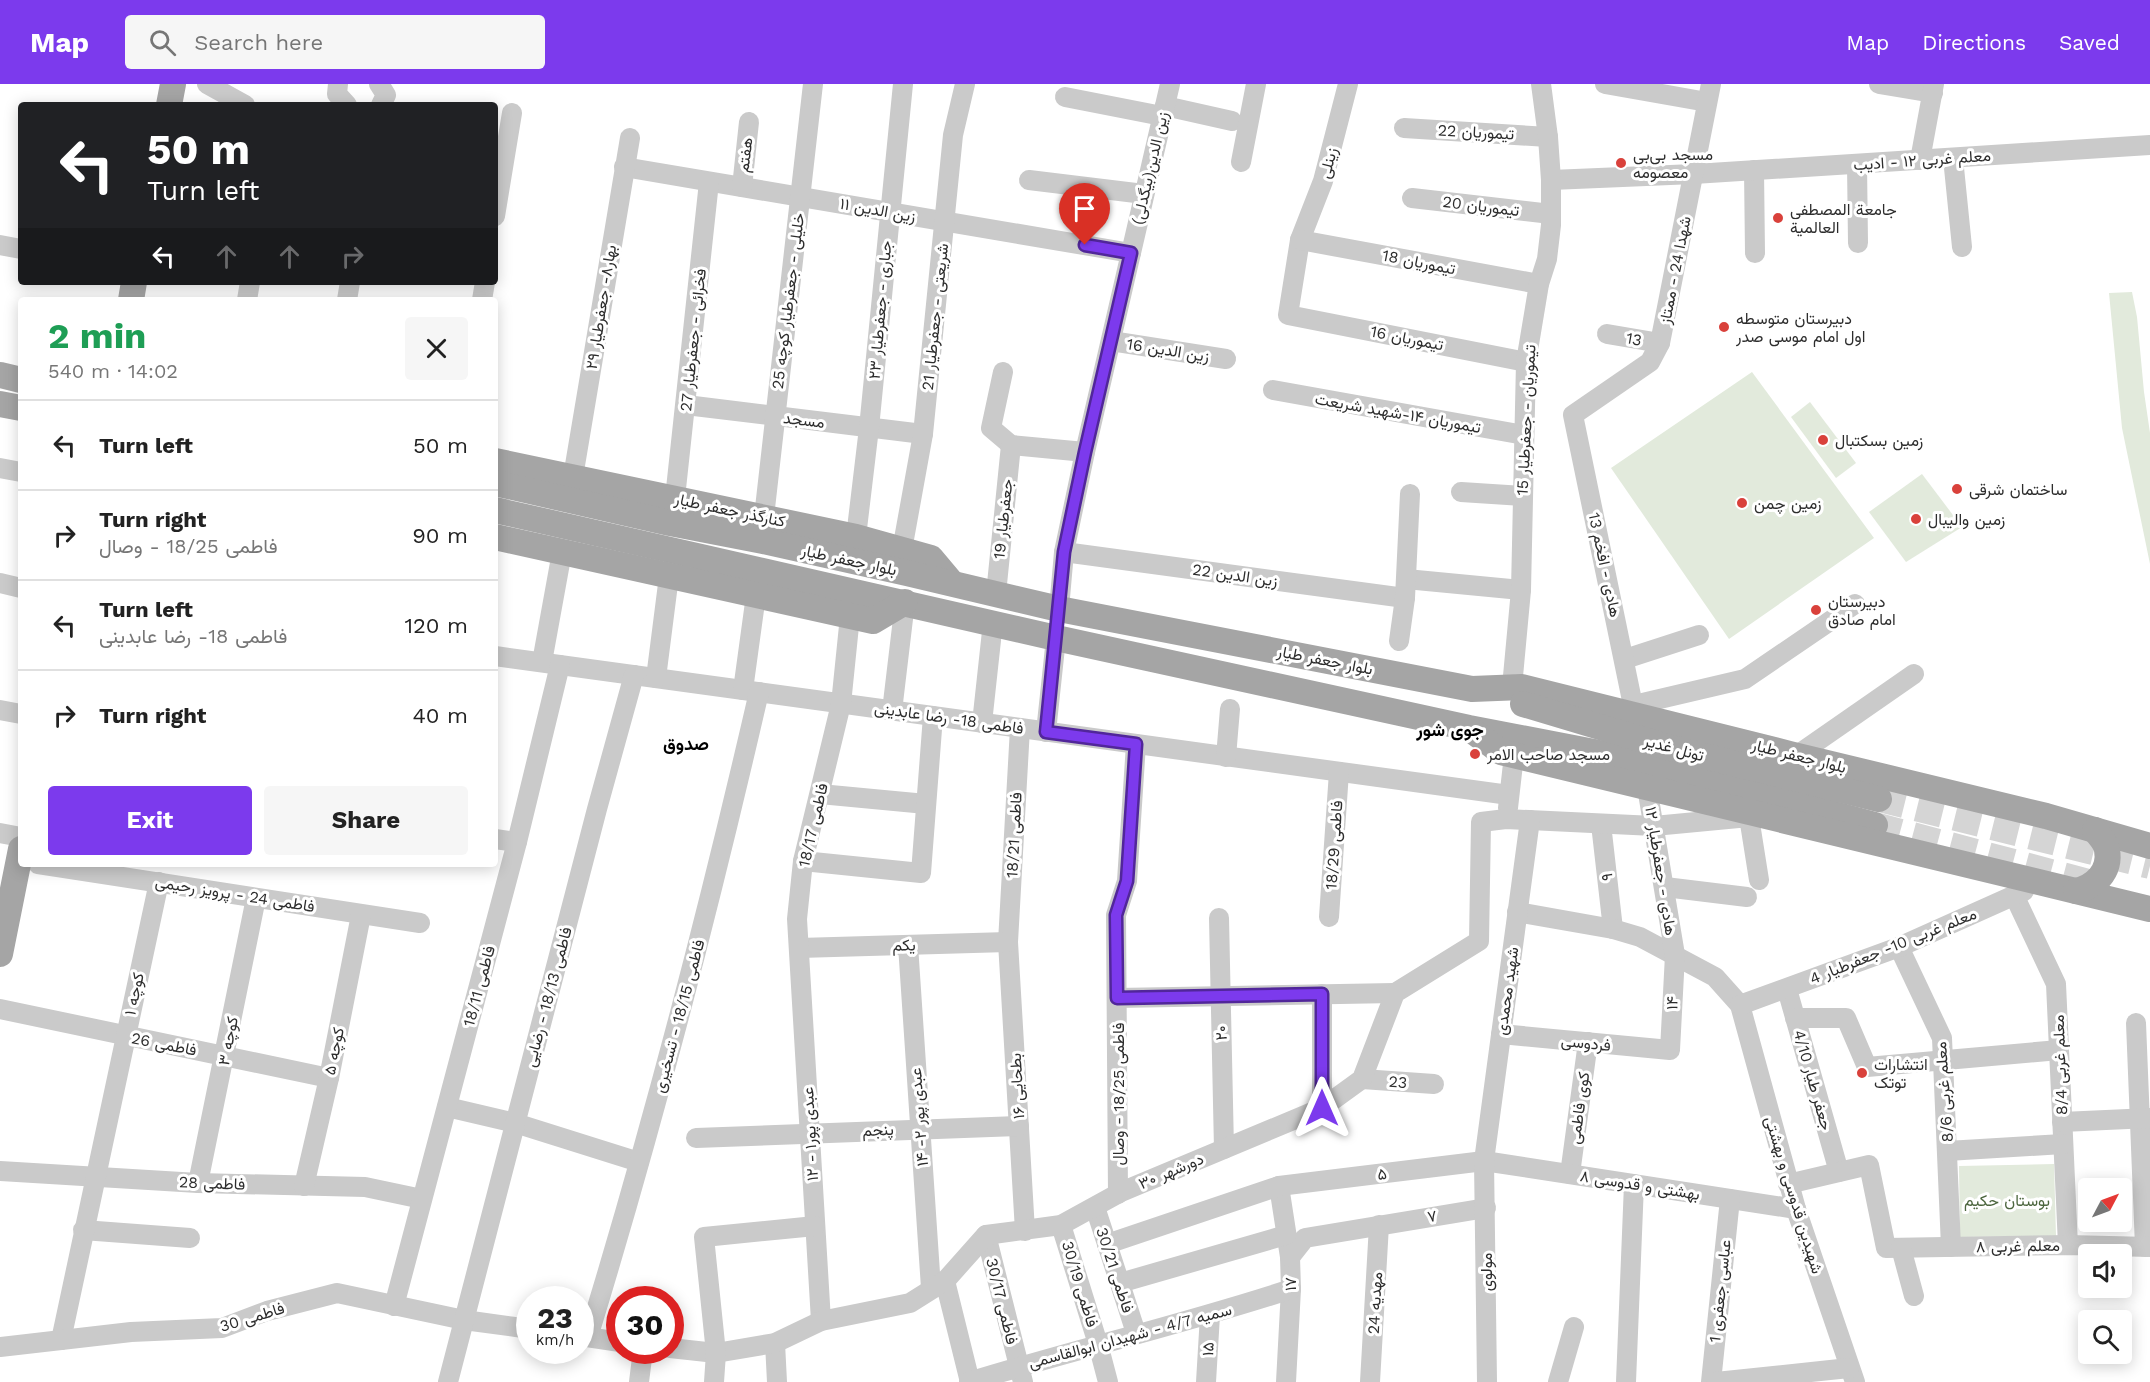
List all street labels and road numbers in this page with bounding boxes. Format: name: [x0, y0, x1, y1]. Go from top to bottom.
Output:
street label: زین الدین(بیگدلی): [1128, 110, 1173, 227]
street label: تیموریان 22: [1437, 121, 1515, 144]
street label: هفتم: [733, 136, 758, 174]
street label: زینلی: [1315, 145, 1342, 181]
street label: معلم غربی ۱۲ - ادیب: [1853, 146, 1991, 175]
street label: تیموریان 20: [1441, 192, 1521, 221]
street label: زین الدین ۱۱: [838, 194, 917, 227]
street label: خلیلی - جعفرطیار کوچه 25: [768, 211, 810, 391]
street label: شهدا 24 - ممتاز: [1655, 214, 1696, 327]
street label: جباری - جعفرطیار ۲۳: [864, 239, 897, 380]
street label: شریعتی - جعفرطیار 21: [918, 242, 953, 392]
street label: بهار۸- جعفرطیار ۲۹: [582, 243, 621, 371]
street label: تیموریان 18: [1381, 246, 1457, 279]
street label: فخرائی - جعفرطیار 27: [676, 268, 711, 412]
street label: تیموریان 16: [1369, 322, 1445, 355]
street label: 13: [1625, 328, 1643, 350]
street label: زین الدین 16: [1125, 334, 1211, 367]
street label: تیموریان - جعفرطیار 15: [1513, 344, 1540, 496]
street label: تیموریان ۱۴-شهید شریعت: [1313, 389, 1482, 438]
street label: مسجد: [782, 408, 826, 432]
street label: جعفرطیار 19: [989, 478, 1018, 560]
street label: کنارگذر جعفر طیار: [672, 489, 787, 532]
street label: هادی - افخم 13: [1584, 511, 1625, 619]
street label: بلوار جعفر طیار: [798, 540, 898, 580]
street label: زین الدین 22: [1191, 560, 1279, 591]
street label: بلوار جعفر طیار: [1274, 641, 1374, 680]
street label: فاطمی 18- رضا عابدینی: [873, 698, 1025, 739]
street label: تونل غدیر: [1641, 731, 1706, 766]
street label: بلوار جعفر طیار: [1748, 735, 1848, 778]
street label: فاطمی 18/17: [794, 781, 833, 869]
street label: فاطمی 18/21: [1002, 792, 1027, 878]
street label: فاطمی 18/29: [1321, 800, 1348, 890]
street label: هادی - جعفرطیار ۱۲: [1640, 805, 1681, 937]
street label: فاطمی 24 - پرویز رحیمی: [154, 872, 316, 918]
street label: ۹: [1597, 872, 1617, 882]
street label: معلم غربی 10- جعفرطیار 4: [1807, 904, 1980, 989]
street label: فاطمی 18/13 - رضایی: [520, 925, 577, 1069]
street label: یکم: [892, 935, 916, 956]
street label: فاطمی 18/15 - تسخیری: [649, 937, 710, 1095]
street label: فاطمی 18/11: [459, 944, 500, 1029]
street label: شهید محمدی: [1491, 946, 1524, 1036]
street label: کوچه ۱: [120, 971, 150, 1018]
street label: ۱۴: [1662, 996, 1682, 1010]
street label: معلم غربی 8/4: [2049, 1014, 2072, 1116]
street label: کوچه ۳: [214, 1015, 244, 1067]
street label: فاطمی 18/25 - وصال: [1109, 1023, 1129, 1165]
street label: ۲۰: [1211, 1025, 1231, 1041]
street label: کوچه ۵: [320, 1026, 350, 1077]
street label: جعفر طیار 4/10: [1789, 1027, 1837, 1133]
street label: فاطمی 26: [129, 1028, 198, 1061]
street label: فردوسی: [1560, 1031, 1612, 1056]
street label: معلم غربی 8/6: [1931, 1041, 1958, 1143]
street label: بطحایی ۱۶: [1006, 1052, 1029, 1119]
street label: عبدی پور ۲- ۱۴: [906, 1067, 934, 1167]
street label: کوی فاطمی: [1565, 1071, 1594, 1145]
street label: 23: [1388, 1072, 1408, 1092]
street label: عبدی پور۱ - ۱۲: [798, 1086, 824, 1182]
street label: شهیدین قدوسی و بهشتی: [1760, 1114, 1827, 1276]
street label: پنجم: [862, 1120, 894, 1142]
street label: دورشهر ۳۰: [1136, 1149, 1207, 1194]
street label: ۵: [1376, 1164, 1388, 1184]
street label: بهشتی و قدوسی ۸: [1579, 1166, 1701, 1205]
street label: فاطمی 28: [178, 1172, 245, 1195]
street label: ۷: [1426, 1206, 1438, 1226]
street label: فاطمی 30/21: [1091, 1225, 1138, 1315]
street label: معلم غربی ۸: [1976, 1236, 2060, 1257]
street label: فاطمی 30/19: [1057, 1238, 1102, 1330]
street label: عباسی جعفری 1: [1705, 1239, 1736, 1344]
street label: مولوی: [1477, 1253, 1497, 1291]
street label: فاطمی 30/17: [981, 1256, 1022, 1346]
street label: مهدیه 24: [1364, 1271, 1387, 1335]
street label: ۱۷: [1281, 1277, 1300, 1291]
street label: فاطمی 30: [217, 1298, 287, 1337]
street label: سمیه 4/7 - شهیدان ابوالقاسمی: [1026, 1300, 1234, 1373]
street label: ۱۵: [1198, 1341, 1218, 1357]

